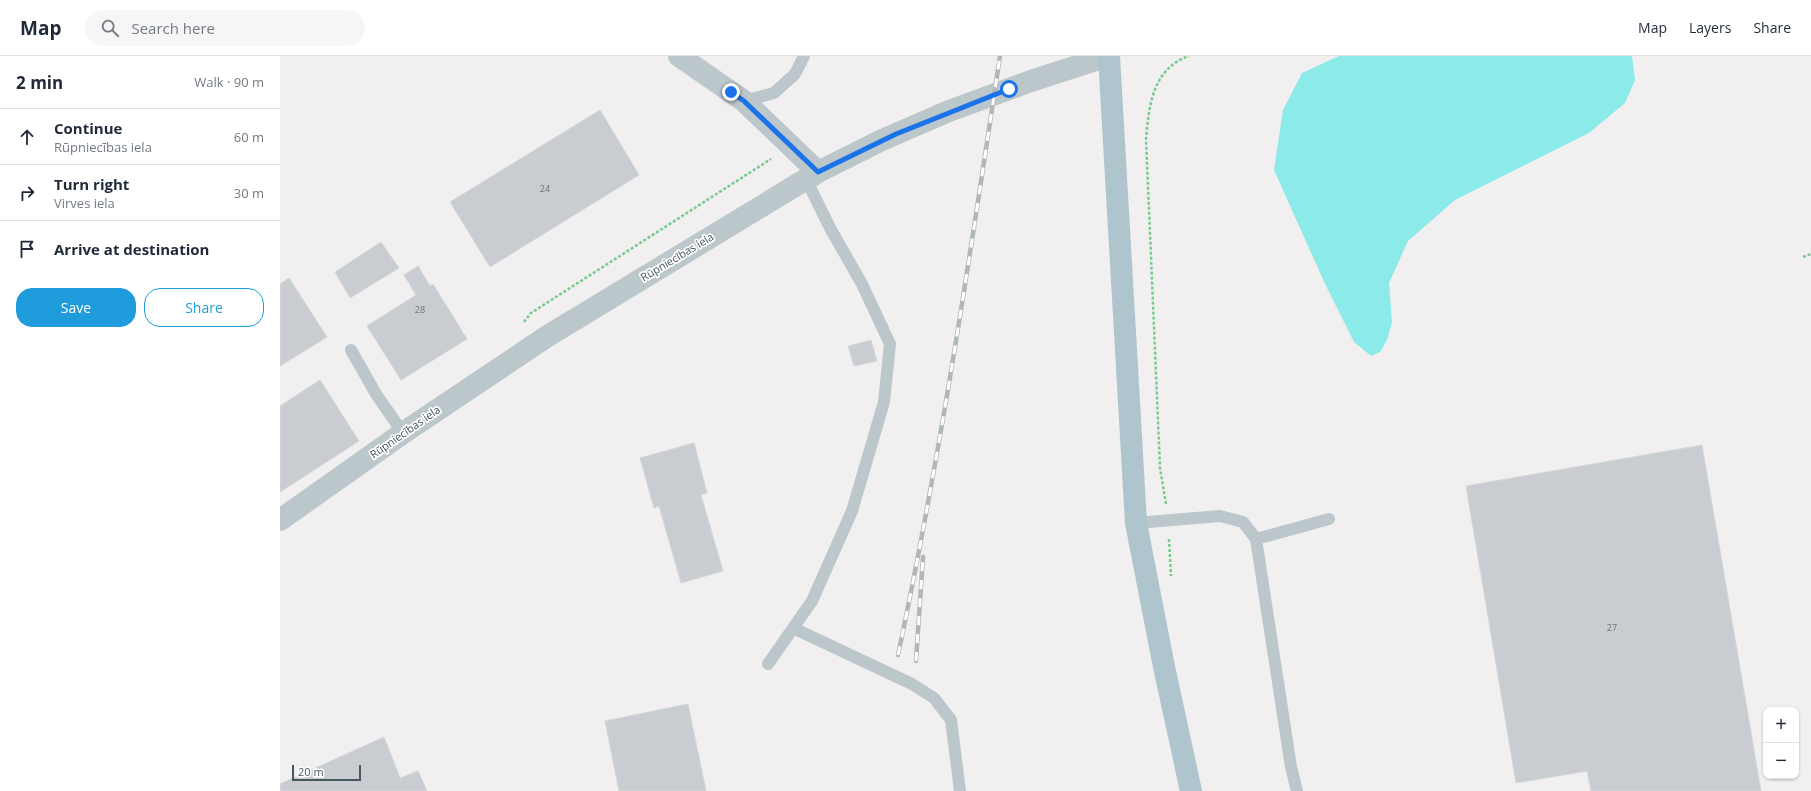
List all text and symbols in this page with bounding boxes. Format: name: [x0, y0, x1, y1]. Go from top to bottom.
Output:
search box: [85, 10, 365, 46]
text: Map: [20, 15, 61, 41]
icon: search: [99, 17, 121, 39]
text: Search here: [131, 18, 215, 38]
text: Map: [1638, 18, 1667, 37]
text: Layers: [1689, 18, 1731, 37]
text: Share: [1753, 18, 1791, 37]
text: 2 min: [16, 71, 63, 94]
text: Walk · 90 m: [194, 73, 264, 91]
route start: [1000, 80, 1018, 98]
route end: [722, 83, 740, 101]
text: Continue: [54, 118, 122, 138]
icon: ahead: [16, 126, 38, 148]
text: 60 m: [234, 128, 264, 146]
text: Rūpniecības iela: [54, 138, 152, 156]
text: Turn right: [54, 174, 129, 194]
icon: right: [16, 182, 38, 204]
house number: 24: [540, 182, 550, 195]
text: 30 m: [234, 184, 264, 202]
text: Virves iela: [54, 194, 115, 212]
street label: Rūpniecības iela: [637, 229, 716, 284]
icon: arrive: [16, 238, 38, 260]
text: Arrive at destination: [54, 239, 209, 259]
button: Save: [16, 288, 136, 327]
button: Share: [144, 288, 264, 327]
house number: 28: [415, 303, 425, 316]
street label: Rūpniecības iela: [366, 402, 443, 461]
house number: 27: [1607, 621, 1617, 634]
map controls: [1763, 707, 1799, 779]
button: +: [1763, 707, 1799, 743]
button: −: [1763, 743, 1799, 779]
scale bar: [292, 763, 361, 782]
text: 20 m: [298, 764, 324, 779]

